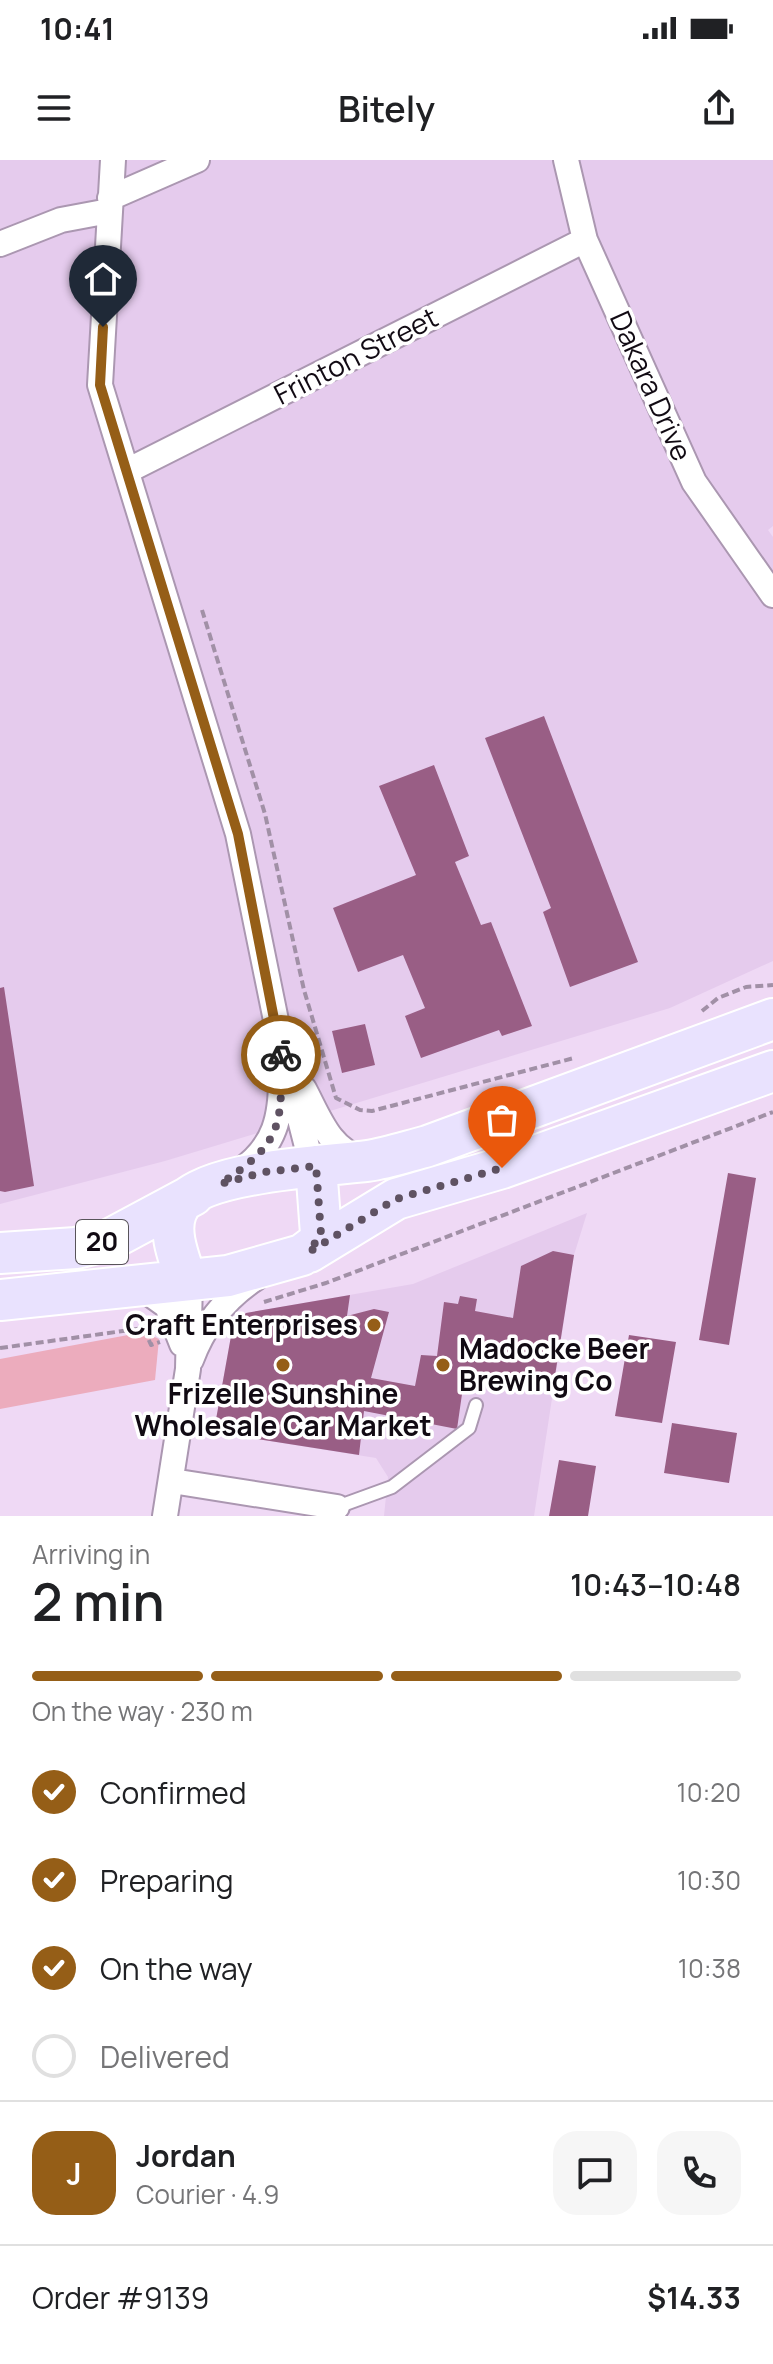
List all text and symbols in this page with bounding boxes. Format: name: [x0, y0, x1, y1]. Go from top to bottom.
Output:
text: 10:41: [40, 8, 115, 49]
text: Bitely: [338, 84, 435, 133]
icon: menu: [32, 86, 76, 130]
icon: share: [697, 86, 741, 130]
pin: [69, 245, 137, 327]
icon: home: [81, 257, 125, 301]
street label: Frinton Street: [267, 298, 444, 413]
street label: Dakara Drive: [602, 305, 702, 466]
courier: [241, 1015, 321, 1095]
icon: bike: [259, 1033, 303, 1077]
pin: [468, 1086, 536, 1168]
icon: bag: [480, 1098, 524, 1142]
road number: 20: [76, 1220, 128, 1264]
place label: Craft Enterprises: [125, 1305, 358, 1343]
marker: Craft Enterprises: [365, 1316, 383, 1334]
place label: Madocke Beer Brewing Co: [459, 1329, 650, 1399]
marker: Frizelle Sunshine Wholesale Car Market: [274, 1356, 292, 1374]
marker: Madocke Beer Brewing Co: [434, 1356, 452, 1374]
place label: Frizelle Sunshine Wholesale Car Market: [134, 1374, 432, 1444]
text: Arriving in: [32, 1536, 150, 1572]
text: 10:43–10:48: [570, 1564, 741, 1605]
text: 2 min: [32, 1566, 165, 1637]
text: On the way · 230 m: [32, 1693, 253, 1729]
icon: check: [32, 1770, 76, 1814]
text: Confirmed: [100, 1772, 247, 1813]
text: 10:20: [677, 1774, 741, 1810]
icon: check: [32, 1858, 76, 1902]
text: Preparing: [100, 1860, 234, 1901]
text: 10:30: [677, 1862, 741, 1898]
icon: check: [32, 1946, 76, 1990]
text: On the way: [100, 1948, 253, 1989]
text: 10:38: [678, 1950, 741, 1986]
text: Delivered: [100, 2036, 230, 2077]
button: chat: [553, 2131, 637, 2215]
button: phone: [657, 2131, 741, 2215]
text: Jordan: [136, 2135, 236, 2176]
text: J: [66, 2153, 82, 2194]
text: Courier · 4.9: [136, 2176, 279, 2212]
text: Order #9139: [32, 2277, 209, 2318]
text: $14.33: [647, 2277, 741, 2318]

